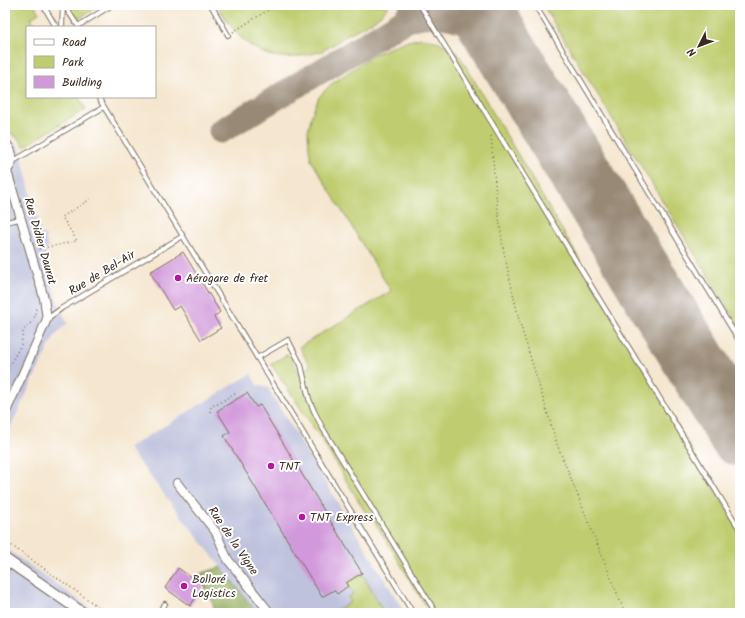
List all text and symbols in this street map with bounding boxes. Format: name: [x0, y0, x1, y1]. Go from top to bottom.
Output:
legend: [26, 26, 156, 98]
north arrow: [679, 26, 719, 66]
text: Road: [62, 33, 87, 52]
text: N: [683, 43, 701, 61]
text: Park: [62, 53, 84, 72]
text: Building: [62, 73, 102, 92]
street label: Rue Didier Daurat: [18, 195, 62, 287]
street label: Rue de Bel-Air: [65, 245, 140, 300]
place label: Aérogare de fret: [186, 269, 269, 288]
marker: Aérogare de fret: [173, 273, 183, 283]
place label: TNT: [279, 457, 302, 476]
marker: TNT: [266, 461, 276, 471]
street label: Rue de la Vigne: [203, 503, 263, 580]
place label: TNT Express: [310, 508, 373, 527]
marker: TNT Express: [297, 512, 307, 522]
place label: Bolloré Logistics: [192, 570, 236, 603]
marker: Bolloré Logistics: [179, 581, 189, 591]

